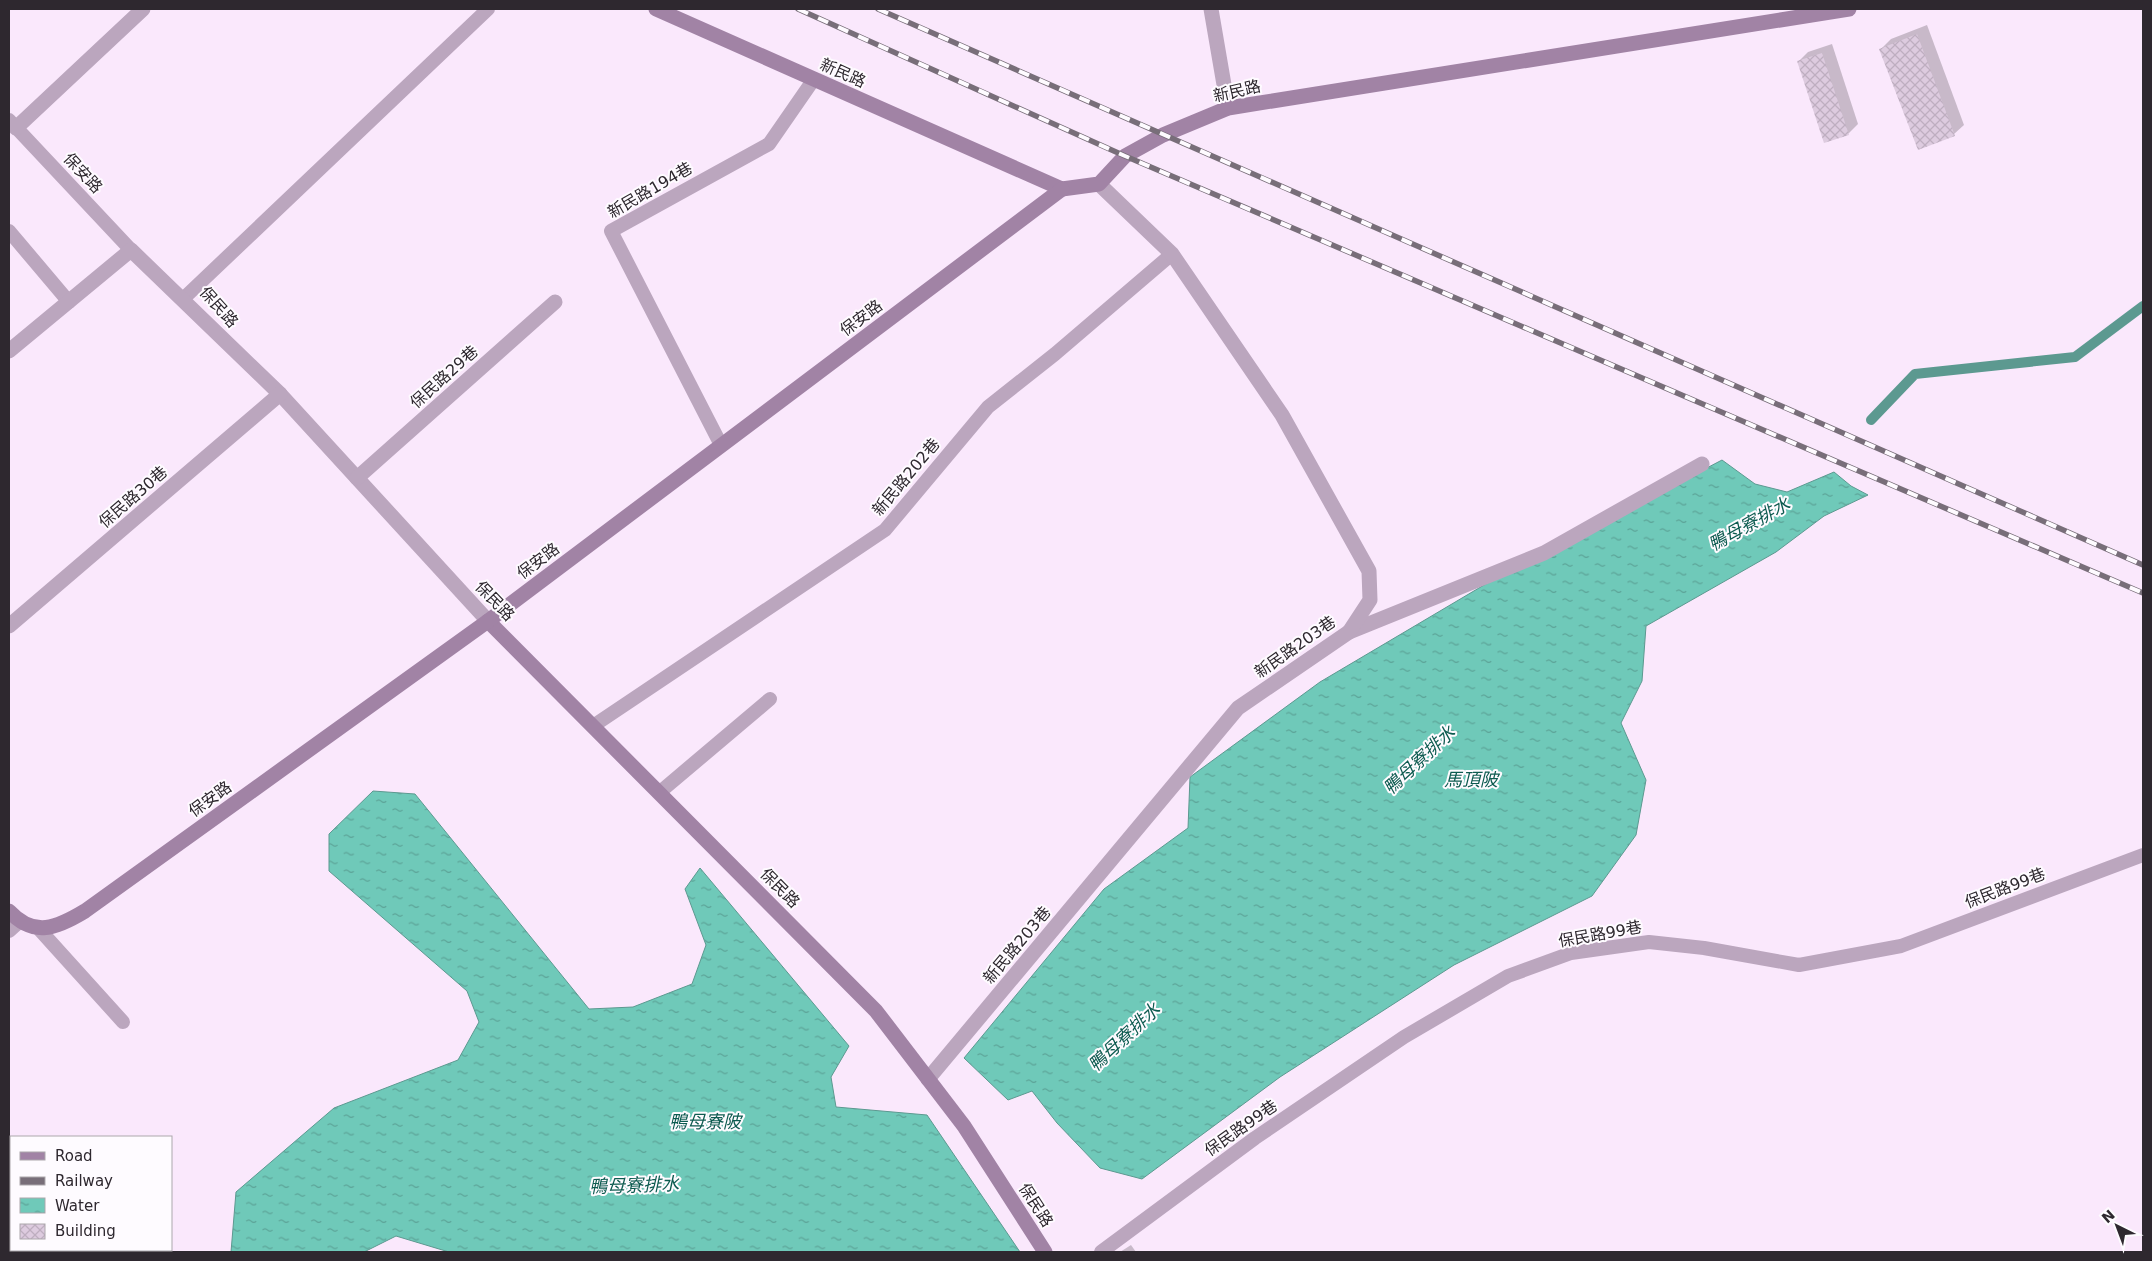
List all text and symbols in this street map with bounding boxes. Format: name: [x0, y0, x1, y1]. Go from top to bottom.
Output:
street label: 新民路: [817, 55, 869, 91]
street label: 新民路: [1211, 76, 1263, 106]
street label: 保安路: [60, 149, 106, 197]
street label: 新民路194巷: [604, 158, 696, 222]
street label: 保民路: [196, 283, 242, 331]
street label: 保安路: [836, 296, 886, 340]
street label: 保民路29巷: [406, 342, 482, 412]
street label: 新民路202巷: [868, 435, 944, 519]
street label: 保民路30巷: [95, 462, 171, 532]
water label: 鴨母寮排水: [1705, 493, 1794, 555]
street label: 保安路: [513, 539, 563, 583]
street label: 保民路: [471, 577, 519, 625]
street label: 新民路203巷: [1251, 612, 1339, 682]
water label: 鴨母寮排水: [1379, 721, 1460, 798]
water label: 馬頂陂: [1444, 769, 1501, 790]
street label: 保安路: [185, 777, 235, 821]
street label: 保民路: [756, 864, 804, 912]
street label: 保民路99巷: [1962, 864, 2048, 912]
street label: 新民路203巷: [979, 903, 1055, 987]
street label: 保民路99巷: [1557, 917, 1643, 951]
water label: 鴨母寮排水: [1084, 998, 1165, 1075]
street label: 保民路99巷: [1201, 1096, 1281, 1160]
water label: 鴨母寮陂: [669, 1111, 744, 1132]
legend: [10, 1136, 172, 1251]
text: Road: [55, 1147, 93, 1165]
text: Railway: [55, 1172, 113, 1190]
water label: 鴨母寮排水: [589, 1173, 680, 1197]
street label: 保民路: [1015, 1180, 1057, 1230]
text: Water: [55, 1197, 100, 1215]
north arrow: [2092, 1201, 2142, 1251]
text: N: [2099, 1206, 2118, 1226]
text: Building: [55, 1222, 116, 1240]

